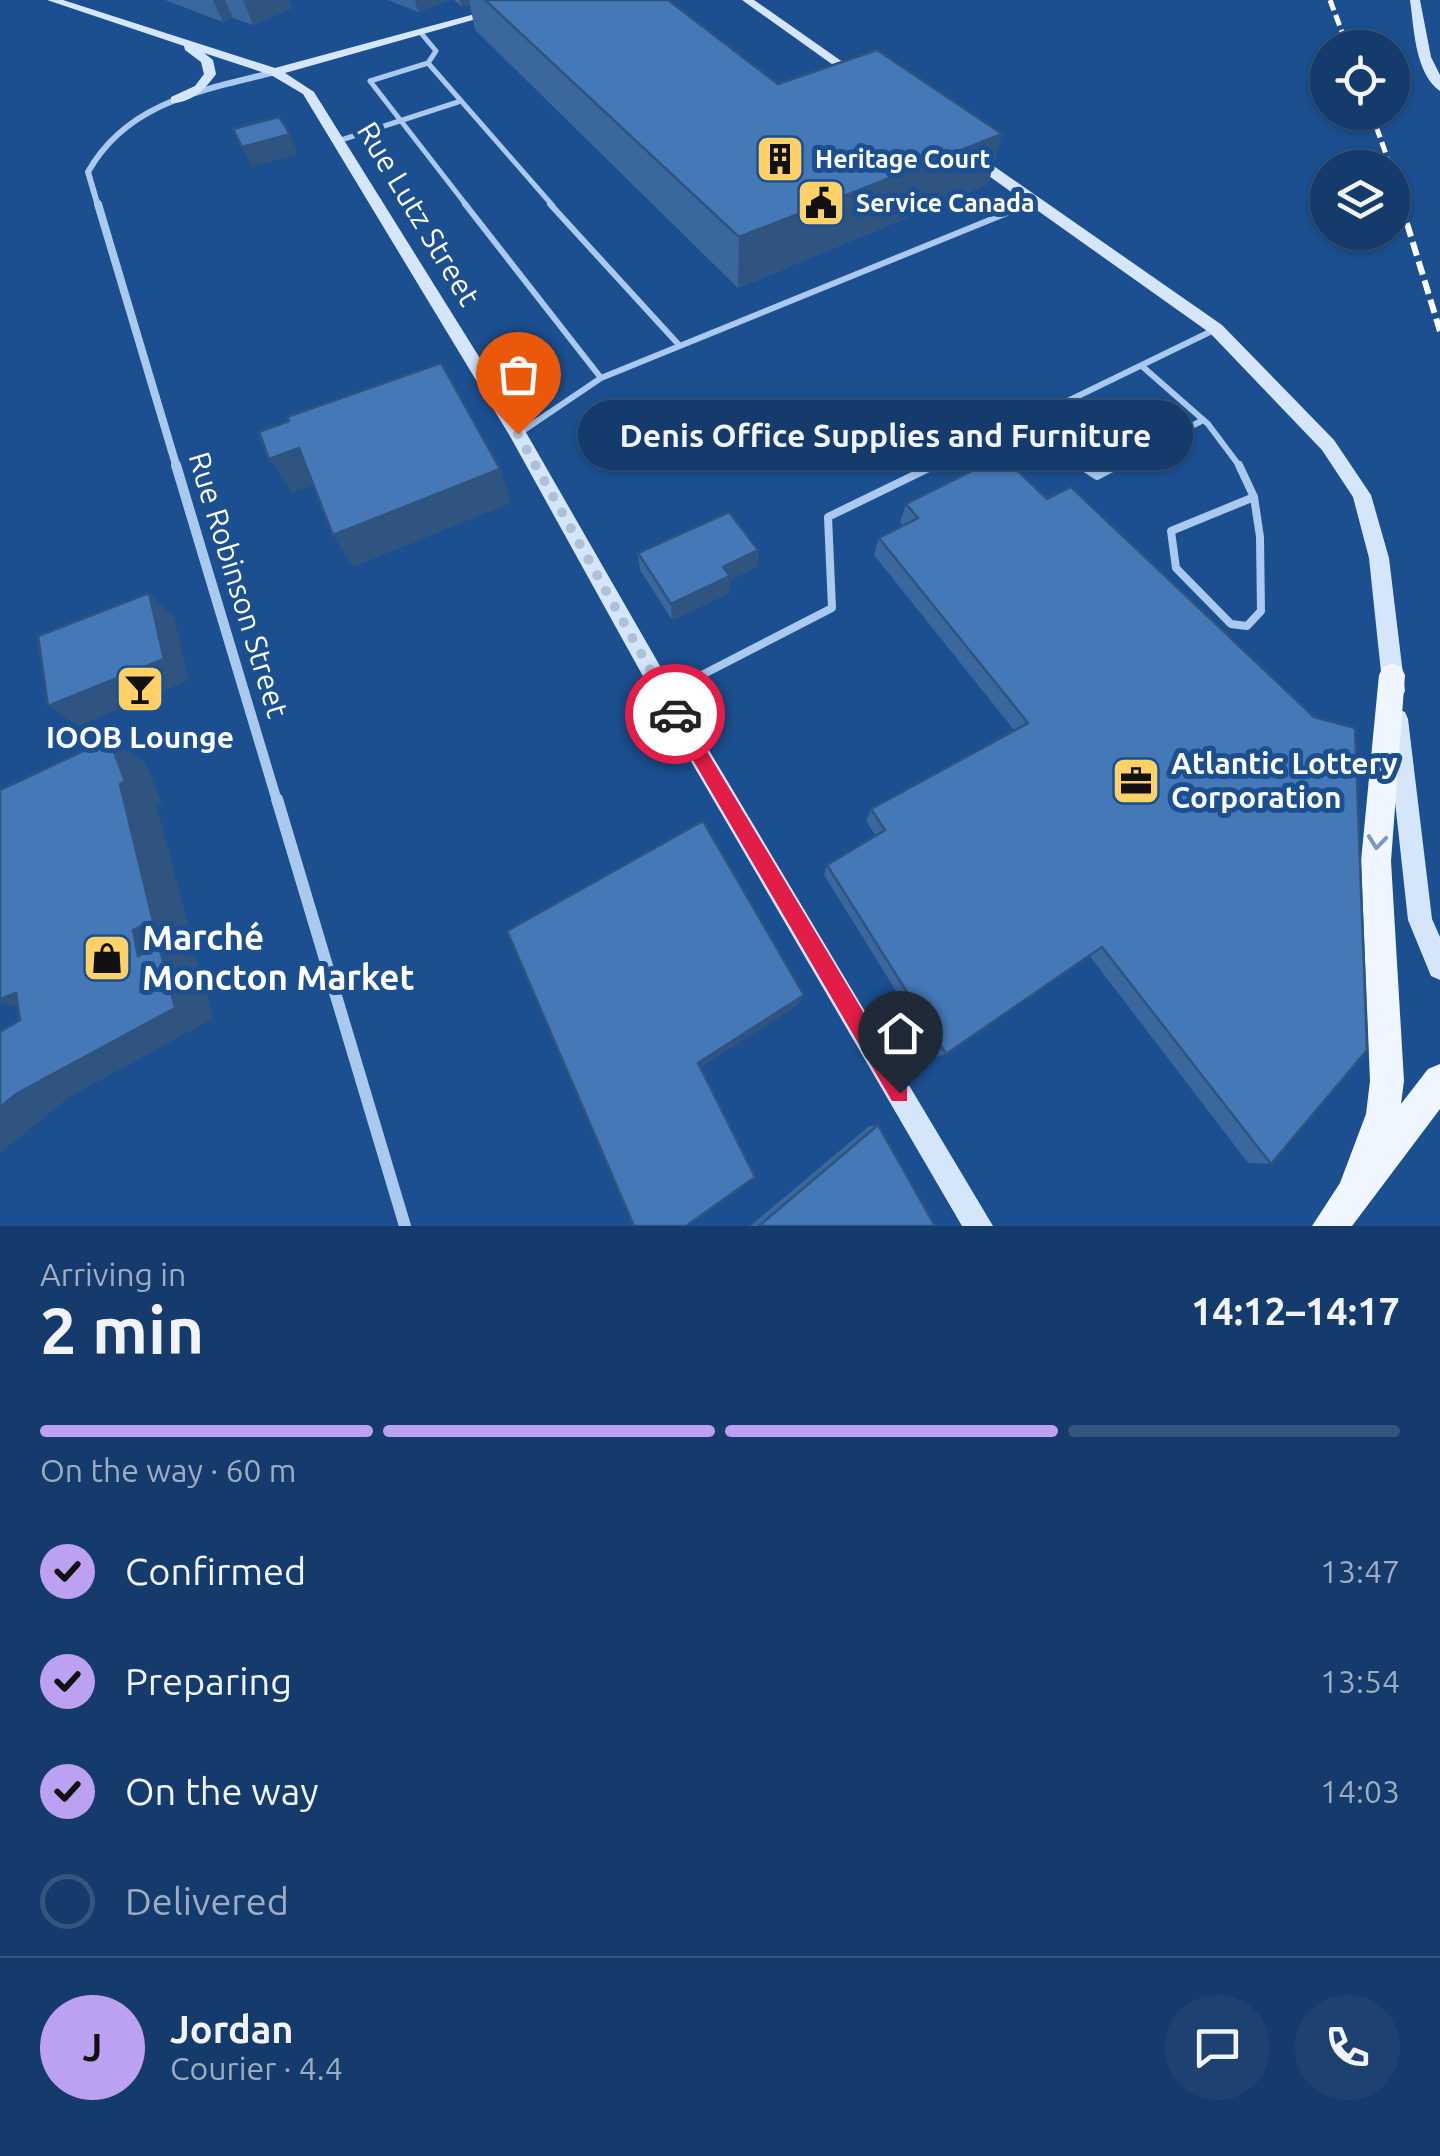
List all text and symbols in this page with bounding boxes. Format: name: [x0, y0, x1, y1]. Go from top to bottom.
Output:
map controls: [1310, 30, 1410, 250]
button: locate: [1310, 30, 1410, 130]
street label: Rue Lutz Street: [351, 116, 487, 312]
building icon: Heritage Court: [754, 133, 806, 185]
place label: Heritage Court: [815, 145, 990, 173]
button: layers: [1310, 150, 1410, 250]
public building icon: Service Canada: [795, 177, 847, 229]
place label: Service Canada: [856, 189, 1035, 217]
pin: [476, 332, 561, 435]
icon: bag: [491, 347, 546, 402]
callout: Denis Office Supplies and Furniture: [578, 399, 1193, 469]
text: Denis Office Supplies and Furniture: [620, 417, 1151, 453]
street label: Rue Robinson Street: [182, 448, 296, 722]
bar icon: IOOB Lounge: [114, 663, 166, 715]
courier: [625, 664, 725, 764]
icon: car: [648, 687, 703, 742]
place label: IOOB Lounge: [46, 720, 234, 754]
place label: Atlantic Lottery Corporation: [1171, 746, 1398, 814]
office icon: Atlantic Lottery Corporation: [1110, 755, 1162, 807]
one-way arrow: [1367, 834, 1389, 850]
place label: Marché Moncton Market: [142, 917, 415, 997]
shop icon: Marché Moncton Market: [81, 932, 133, 984]
pin: [858, 991, 943, 1094]
icon: home: [873, 1006, 928, 1061]
text: Arriving in: [40, 1256, 186, 1292]
text: 14:12–14:17: [1191, 1290, 1400, 1332]
text: 2 min: [40, 1293, 204, 1366]
text: On the way · 60 m: [40, 1452, 296, 1488]
icon: check: [40, 1544, 95, 1599]
text: Confirmed: [125, 1550, 306, 1592]
text: 13:47: [1320, 1553, 1400, 1589]
icon: check: [40, 1654, 95, 1709]
text: Preparing: [125, 1660, 292, 1702]
text: 13:54: [1320, 1663, 1400, 1699]
icon: check: [40, 1764, 95, 1819]
text: On the way: [125, 1770, 318, 1812]
text: 14:03: [1320, 1773, 1400, 1809]
text: Delivered: [125, 1880, 289, 1922]
button: chat: [1165, 1995, 1270, 2100]
button: phone: [1295, 1995, 1400, 2100]
text: Jordan: [170, 2008, 294, 2050]
text: J: [83, 2026, 102, 2068]
text: Courier · 4.4: [170, 2050, 343, 2086]

